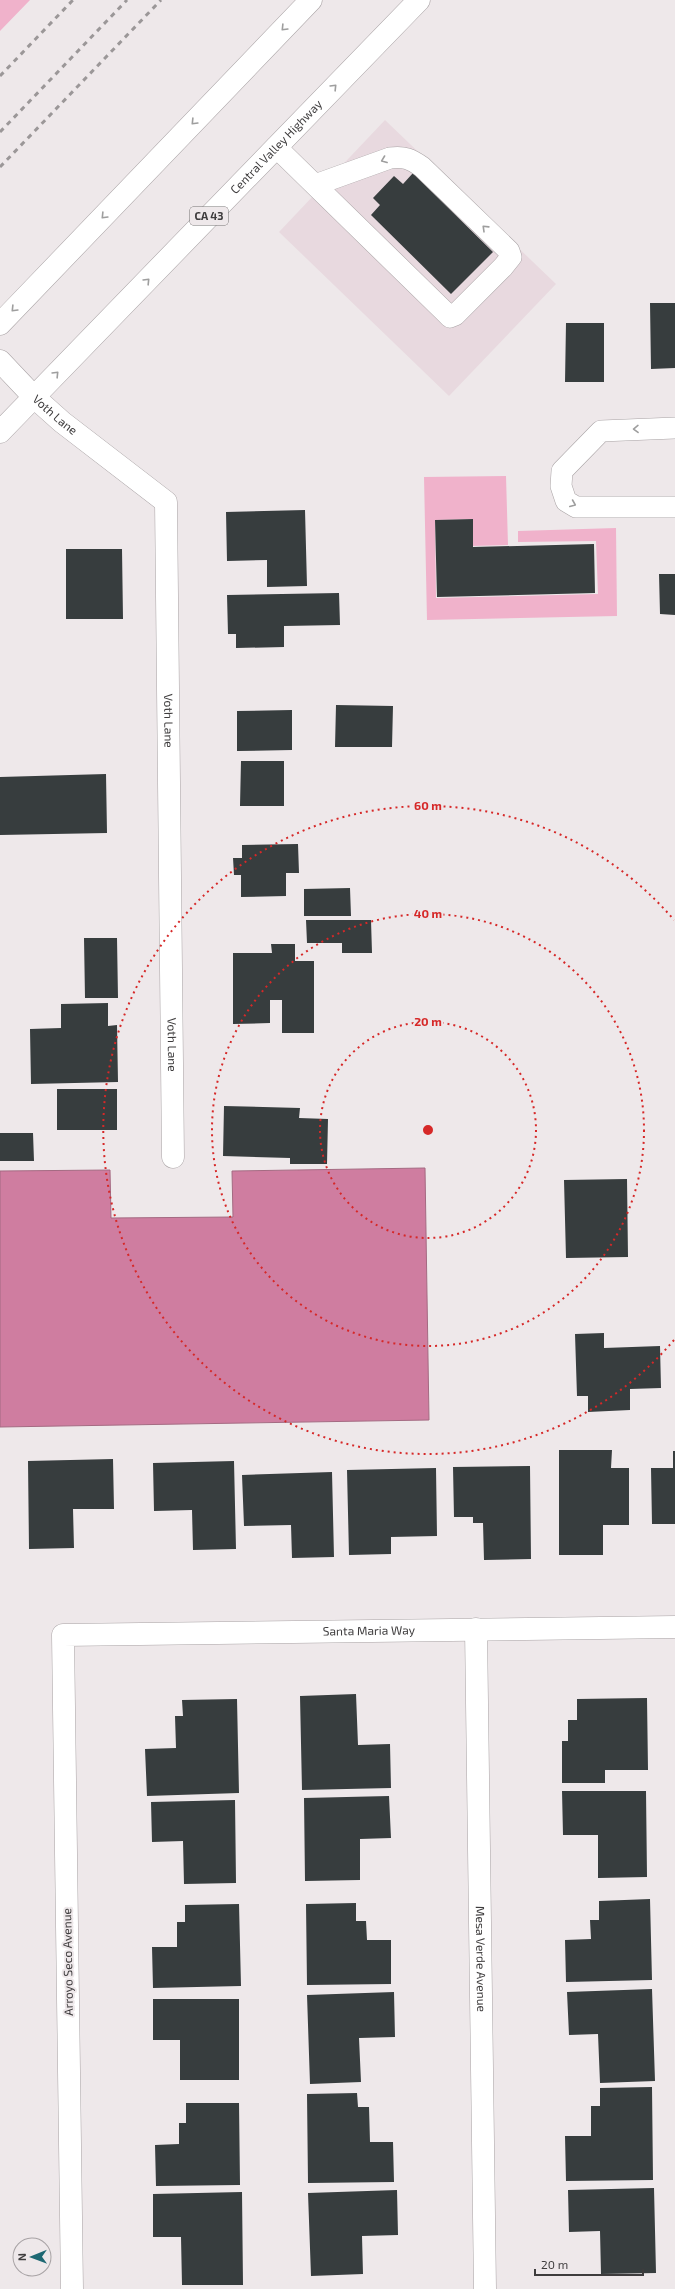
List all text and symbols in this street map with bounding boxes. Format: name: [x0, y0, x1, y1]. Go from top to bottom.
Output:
one-way arrow: [282, 23, 289, 31]
one-way arrow: [330, 84, 337, 92]
street label: Central Valley Highway: [227, 96, 325, 196]
one-way arrow: [191, 117, 199, 125]
one-way arrow: [380, 156, 387, 164]
road number: CA 43: [190, 207, 228, 225]
one-way arrow: [102, 211, 109, 218]
one-way arrow: [483, 226, 490, 233]
one-way arrow: [142, 278, 150, 286]
one-way arrow: [11, 304, 19, 312]
one-way arrow: [51, 371, 59, 379]
street label: Voth Lane: [30, 391, 80, 437]
one-way arrow: [633, 425, 639, 433]
one-way arrow: [569, 500, 576, 508]
street label: Voth Lane: [162, 694, 177, 748]
text: 60 m: [414, 798, 442, 812]
text: 40 m: [414, 906, 442, 920]
text: 20 m: [414, 1014, 442, 1028]
street label: Voth Lane: [166, 1018, 180, 1072]
centre of rings: [421, 1123, 435, 1137]
street label: Santa Maria Way: [323, 1622, 416, 1638]
street label: Mesa Verde Avenue: [474, 1906, 489, 2012]
street label: Arroyo Seco Avenue: [59, 1908, 75, 2016]
north arrow: [12, 2237, 52, 2277]
scale bar: [535, 2251, 643, 2277]
text: N: [15, 2253, 28, 2261]
text: 20 m: [541, 2257, 568, 2271]

